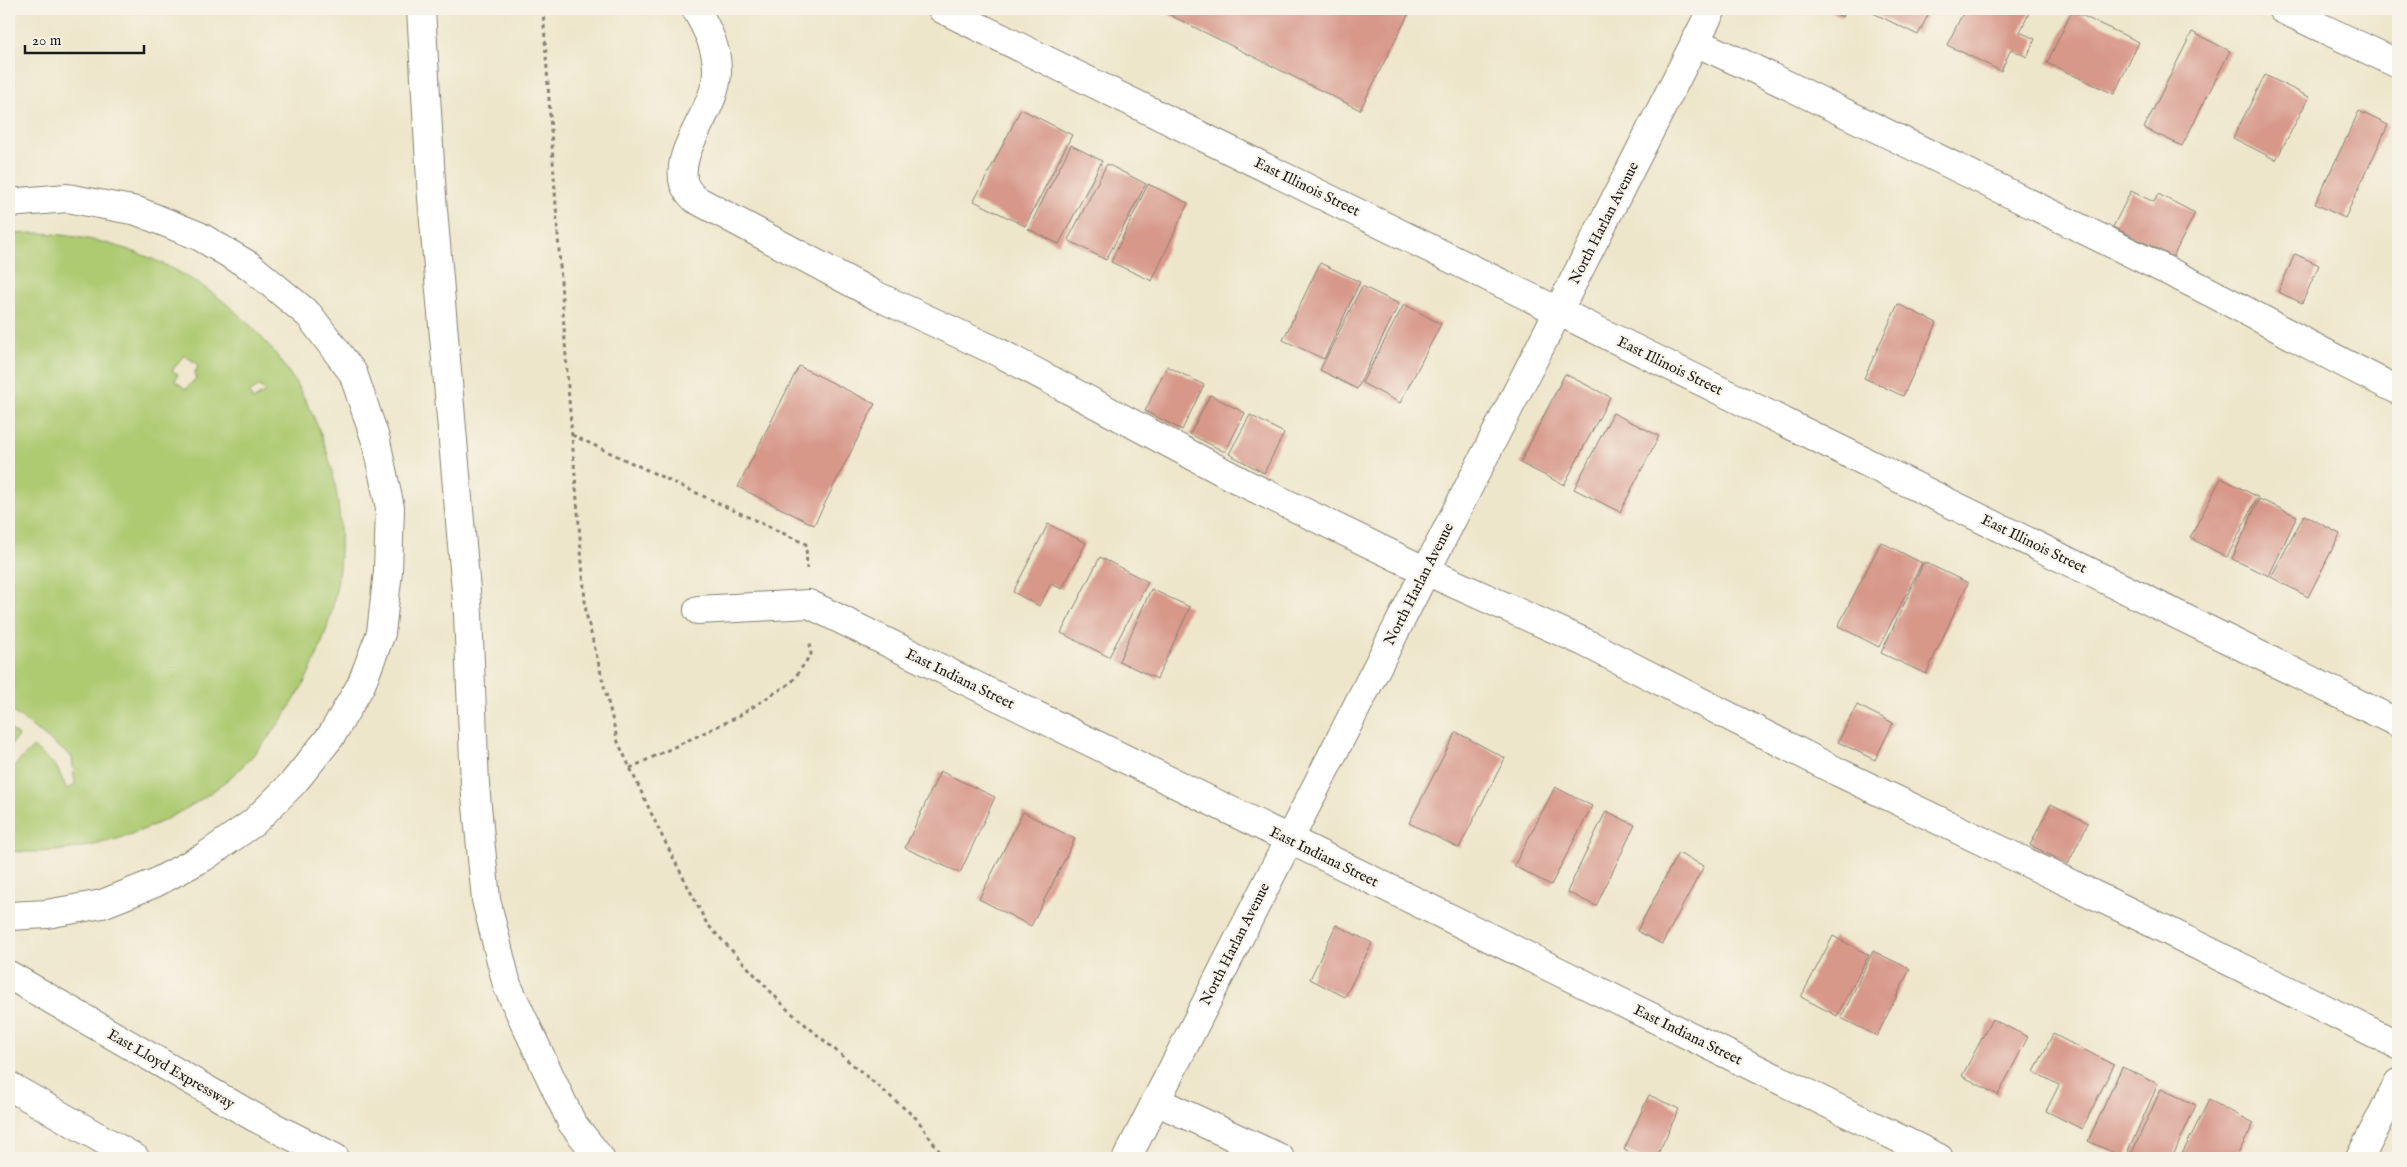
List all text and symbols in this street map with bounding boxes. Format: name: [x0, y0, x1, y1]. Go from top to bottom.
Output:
scale bar: [25, 22, 144, 54]
text: 20 m: [32, 31, 62, 50]
street label: East Illinois Street: [1251, 153, 1363, 221]
street label: North Harlan Avenue: [1565, 158, 1643, 287]
street label: East Illinois Street: [1614, 332, 1726, 400]
street label: East Illinois Street: [1978, 510, 2090, 578]
street label: North Harlan Avenue: [1380, 519, 1458, 648]
street label: East Indiana Street: [903, 644, 1017, 714]
street label: East Indiana Street: [1267, 822, 1381, 892]
street label: North Harlan Avenue: [1196, 879, 1274, 1008]
street label: East Indiana Street: [1631, 1000, 1745, 1070]
street label: East Lloyd Expressway: [104, 1025, 239, 1113]

